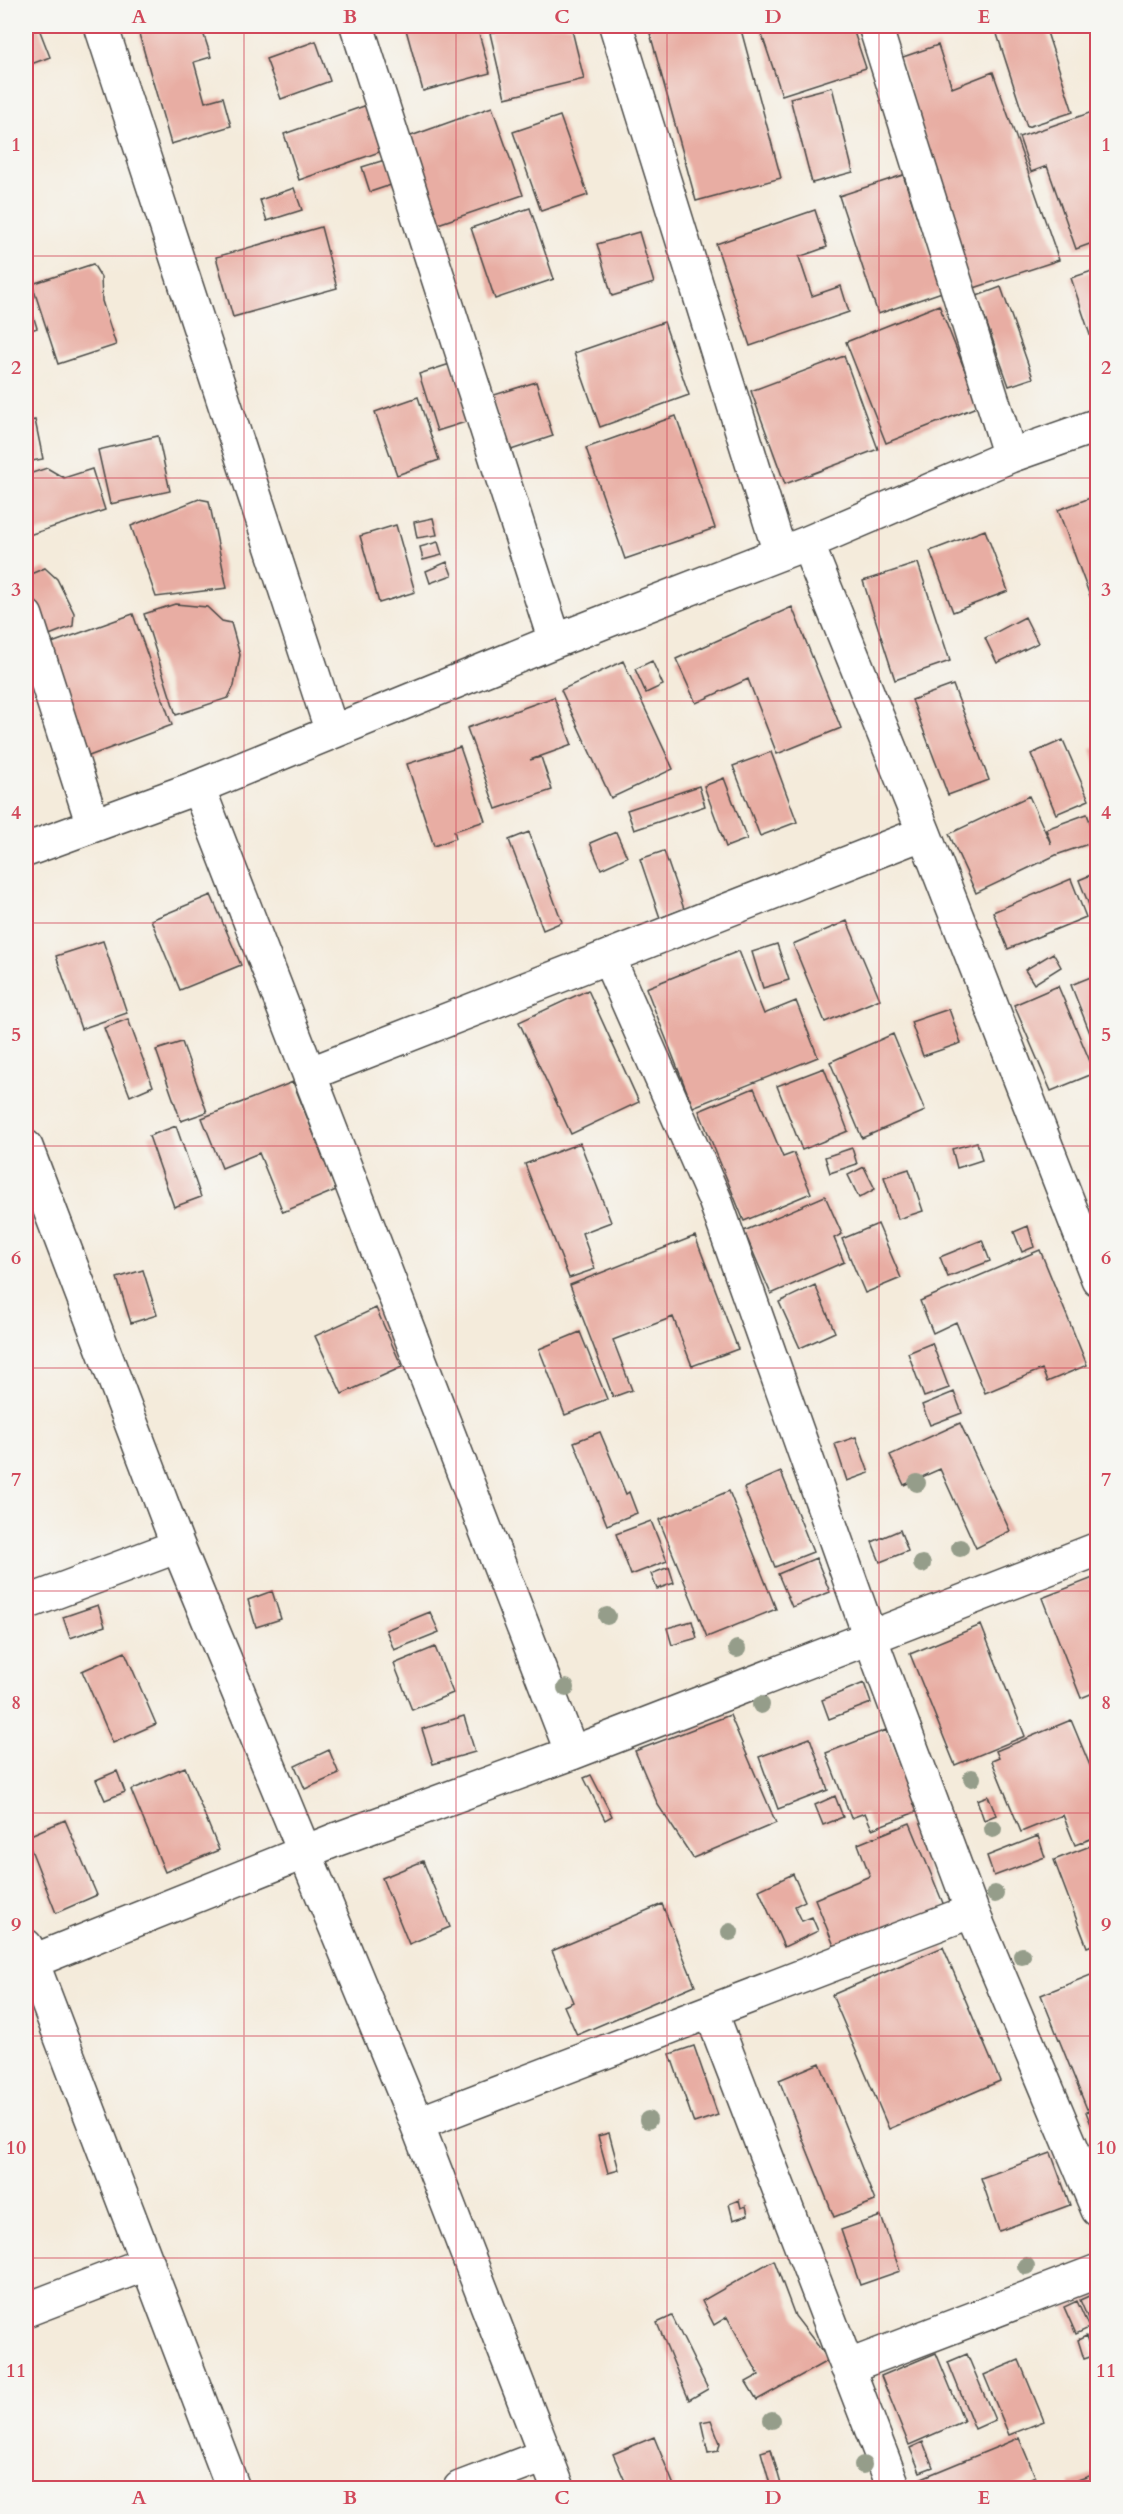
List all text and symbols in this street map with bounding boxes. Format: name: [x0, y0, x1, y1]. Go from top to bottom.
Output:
text: A: [131, 3, 147, 30]
text: B: [343, 3, 357, 30]
text: C: [554, 3, 570, 30]
text: D: [764, 3, 782, 30]
text: E: [978, 3, 990, 30]
text: 1: [11, 131, 21, 158]
text: 1: [1101, 131, 1111, 158]
text: 2: [11, 354, 21, 381]
text: 2: [1101, 354, 1111, 381]
text: 3: [11, 576, 21, 603]
text: 3: [1101, 576, 1111, 603]
text: 4: [11, 799, 21, 826]
text: 4: [1101, 799, 1111, 826]
text: 5: [11, 1021, 21, 1048]
text: 5: [1101, 1021, 1111, 1048]
text: 6: [11, 1244, 21, 1271]
text: 6: [1101, 1244, 1111, 1271]
text: 7: [11, 1466, 21, 1493]
text: 7: [1101, 1466, 1111, 1493]
text: 8: [11, 1689, 21, 1716]
text: 8: [1101, 1689, 1111, 1716]
text: 9: [11, 1911, 21, 1938]
text: 9: [1101, 1911, 1111, 1938]
text: 10: [6, 2134, 26, 2161]
text: 10: [1096, 2134, 1116, 2161]
text: 11: [6, 2357, 26, 2384]
text: 11: [1096, 2357, 1116, 2384]
text: A: [131, 2484, 147, 2511]
text: B: [343, 2484, 357, 2511]
text: C: [554, 2484, 570, 2511]
text: D: [764, 2484, 782, 2511]
text: E: [978, 2484, 990, 2511]

